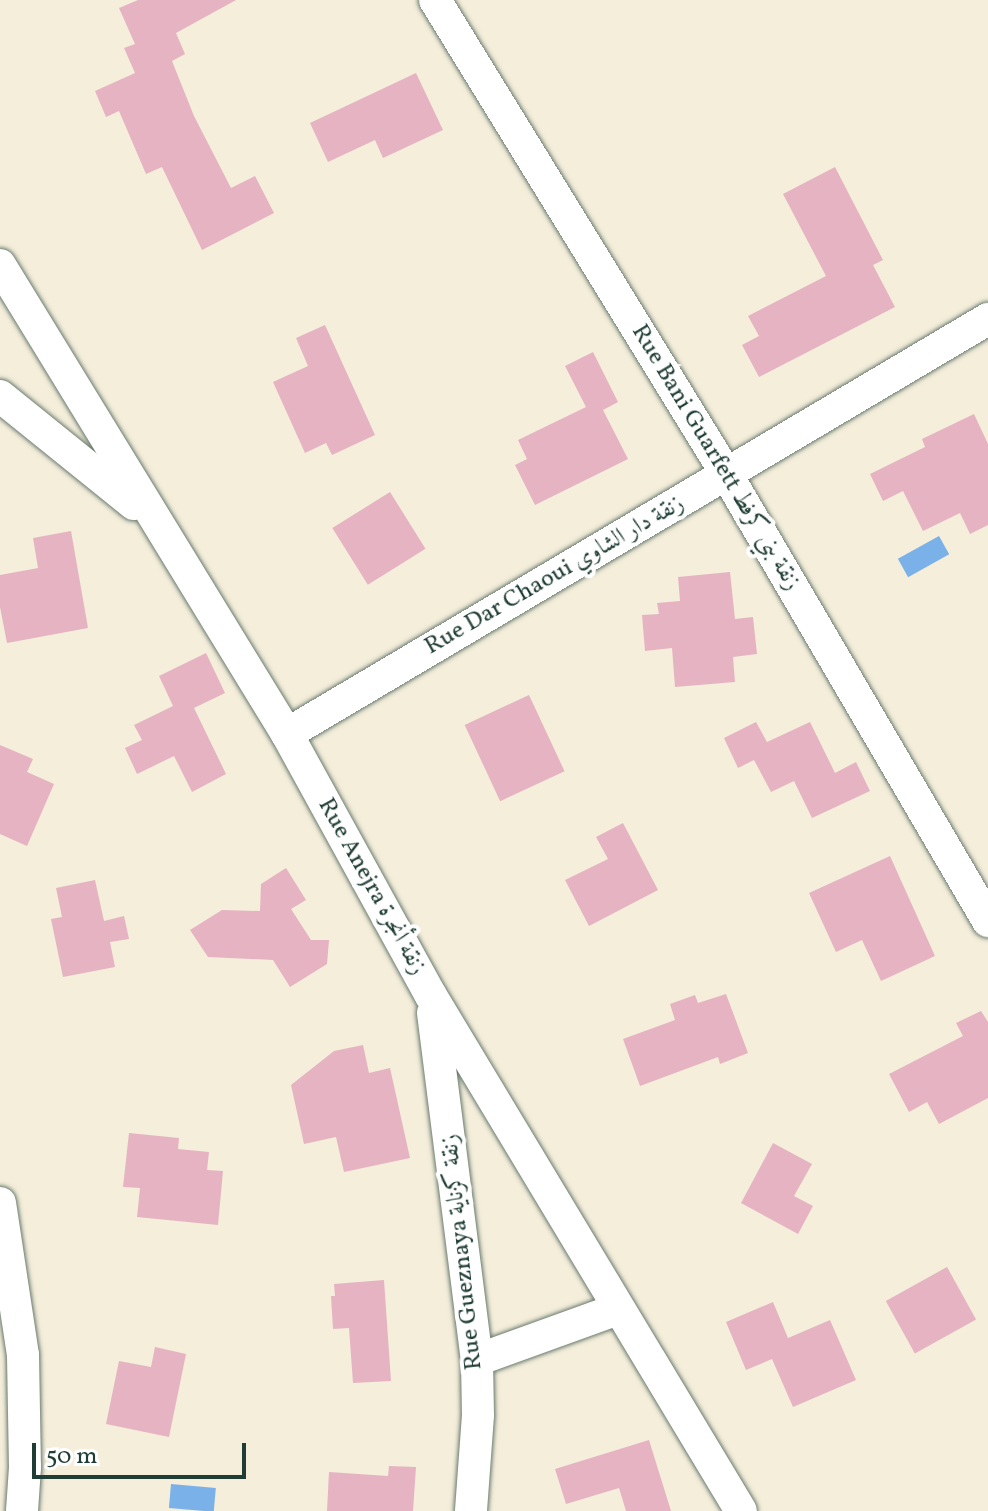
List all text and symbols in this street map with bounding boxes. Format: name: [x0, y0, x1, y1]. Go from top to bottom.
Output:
street label: Rue Bani Guarfett زنقة بني كرفط: [624, 320, 806, 596]
street label: Rue Dar Chaoui زنقة دار الشاوي: [420, 490, 690, 662]
street label: Rue Anejra زنقة أنجرة: [311, 794, 431, 980]
street label: Rue Gueznaya زنقة كزناية: [436, 1133, 490, 1371]
scale bar: [36, 1427, 250, 1477]
text: 50 m: [46, 1440, 98, 1474]

